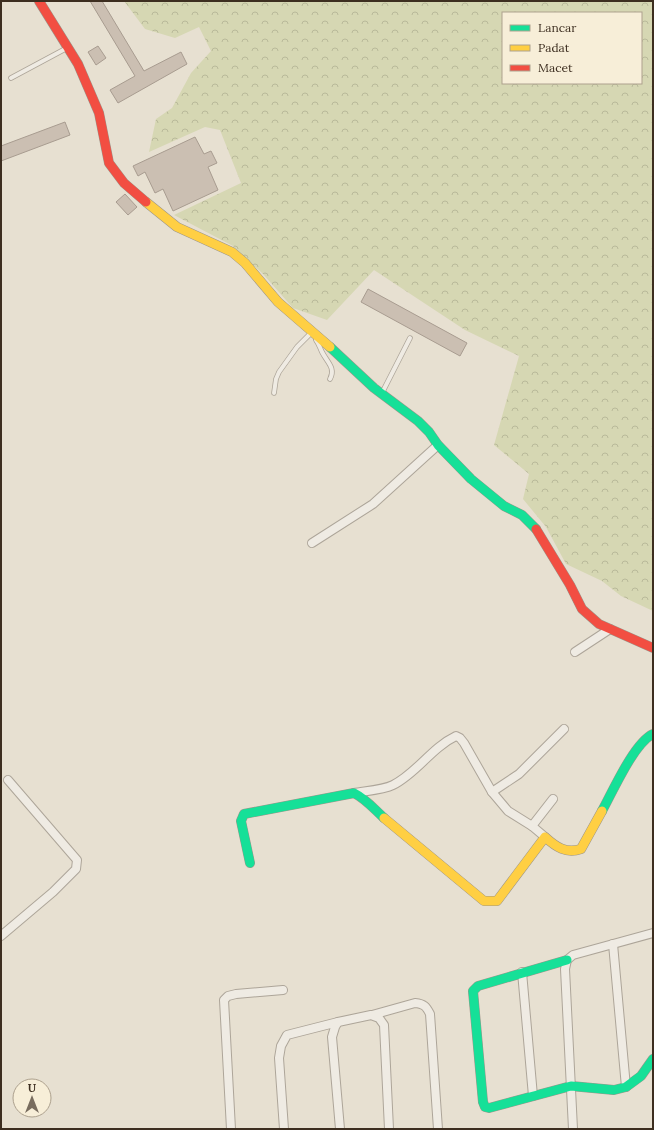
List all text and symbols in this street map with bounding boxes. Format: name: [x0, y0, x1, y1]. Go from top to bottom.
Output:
legend: [502, 12, 642, 84]
text: Lancar: [538, 20, 577, 35]
text: Padat: [538, 40, 570, 55]
text: Macet: [538, 60, 573, 75]
north arrow: [12, 1078, 52, 1118]
text: U: [28, 1081, 37, 1095]

